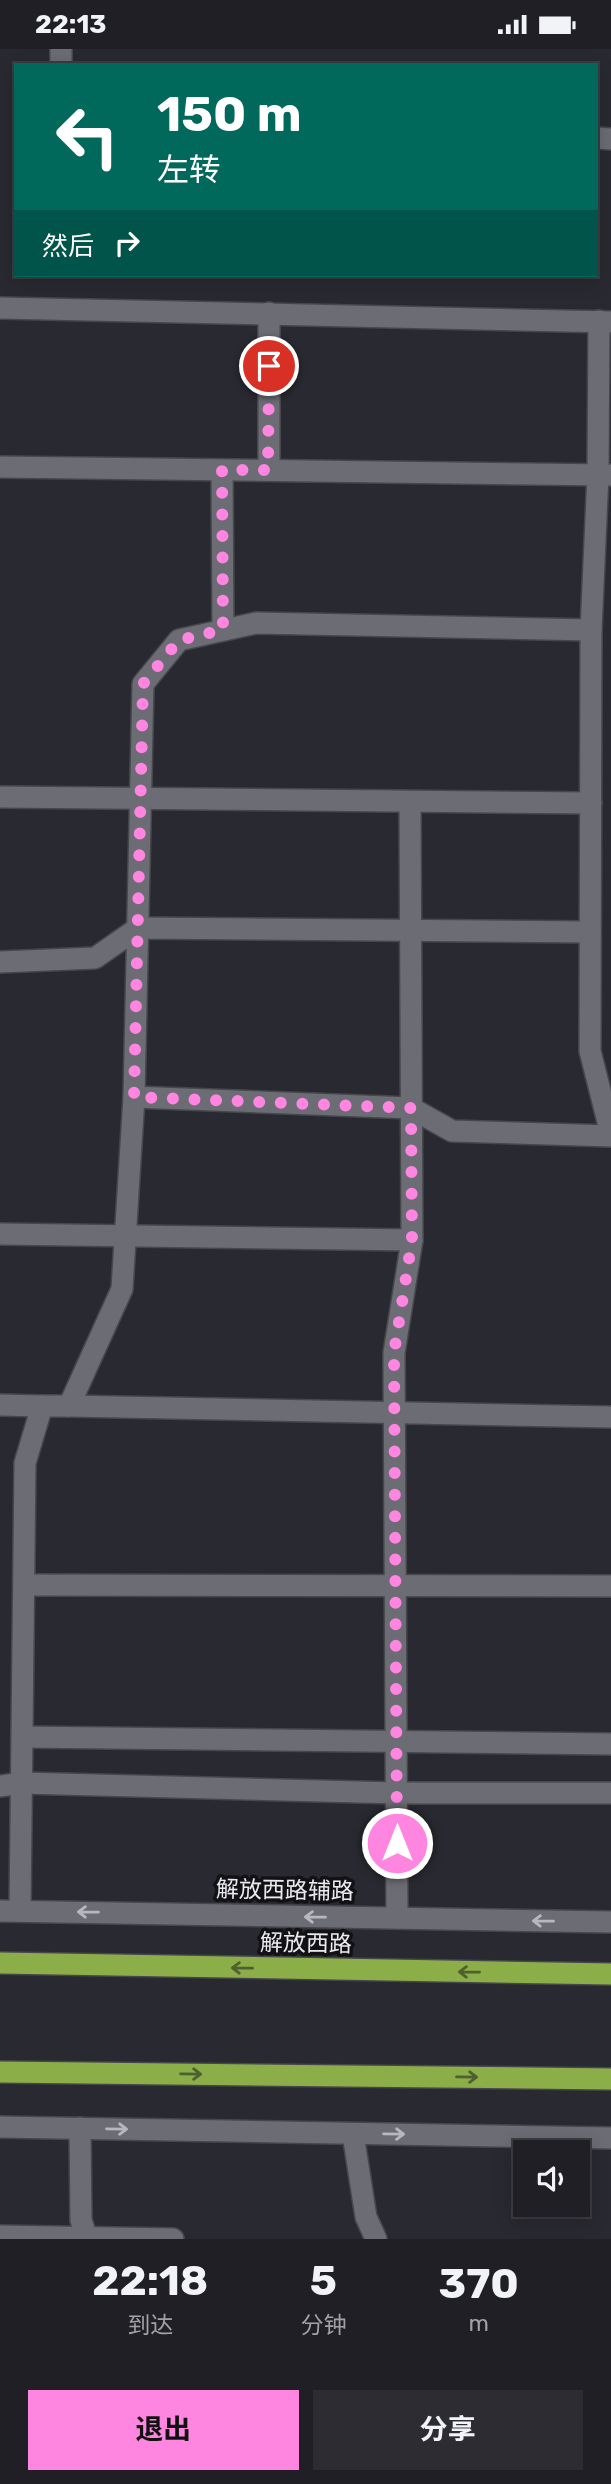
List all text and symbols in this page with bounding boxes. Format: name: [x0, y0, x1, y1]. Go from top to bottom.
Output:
text: 22:13: [35, 9, 106, 40]
text: 150 m: [157, 85, 302, 143]
icon: left: [42, 91, 133, 182]
text: 左转: [157, 151, 221, 189]
icon: right: [108, 224, 146, 262]
text: 然后: [42, 231, 94, 262]
pin: [239, 336, 299, 396]
icon: arrive: [250, 347, 288, 385]
position arrow: [360, 1806, 434, 1880]
street label: 解放西路辅路: [216, 1875, 354, 1905]
one-way arrow: [77, 1906, 100, 1919]
one-way arrow: [304, 1910, 327, 1923]
one-way arrow: [532, 1914, 555, 1928]
street label: 解放西路: [260, 1928, 352, 1958]
one-way arrow: [231, 1961, 254, 1974]
one-way arrow: [458, 1965, 481, 1979]
one-way arrow: [179, 2067, 202, 2081]
one-way arrow: [455, 2070, 478, 2084]
one-way arrow: [105, 2122, 128, 2136]
one-way arrow: [382, 2127, 405, 2141]
map controls: [513, 2140, 590, 2217]
button: sound: [513, 2140, 590, 2217]
text: 22:18: [92, 2256, 208, 2306]
text: 5: [310, 2256, 337, 2306]
text: 370: [439, 2259, 519, 2309]
text: m: [468, 2309, 489, 2337]
text: 到达: [127, 2311, 173, 2339]
text: 分钟: [300, 2311, 346, 2339]
button: 退出: [28, 2390, 299, 2470]
button: 分享: [313, 2390, 583, 2470]

